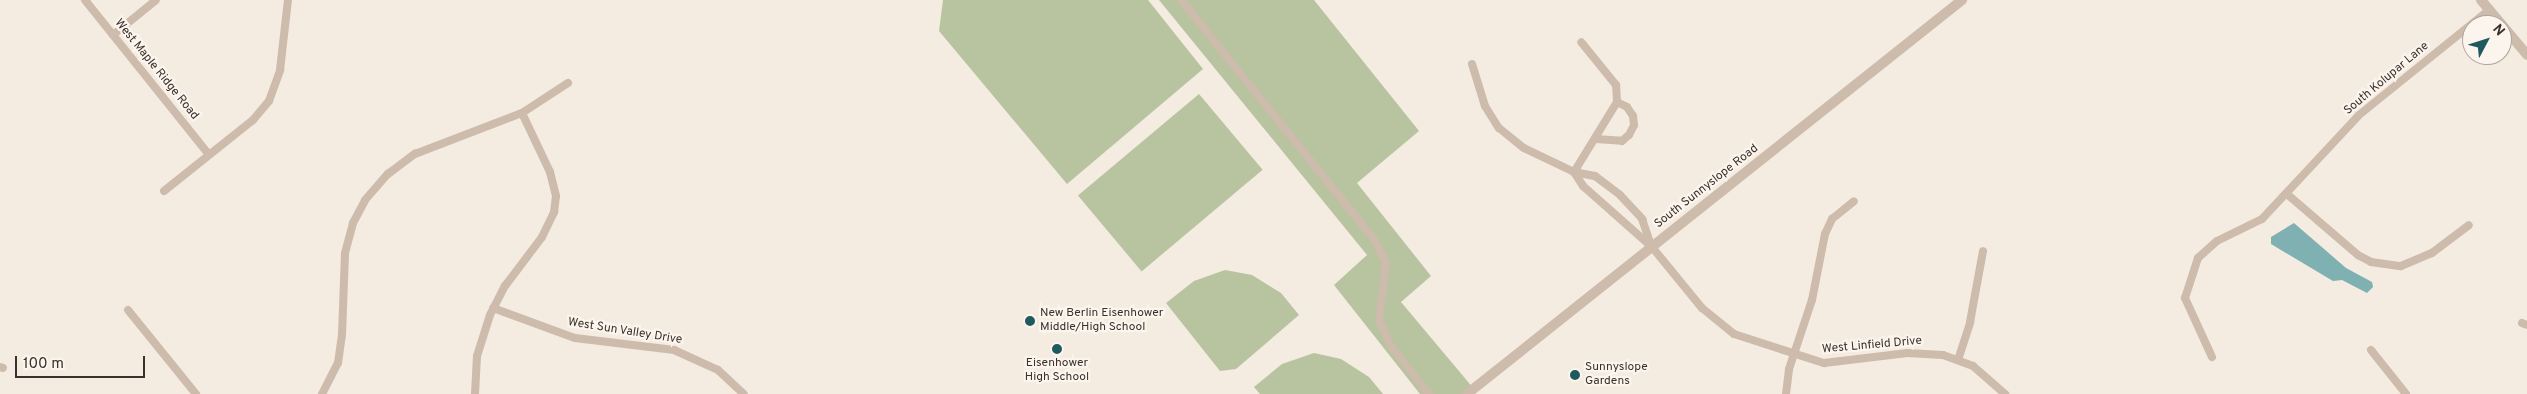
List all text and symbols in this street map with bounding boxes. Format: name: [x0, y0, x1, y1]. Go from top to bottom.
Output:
north arrow: [2462, 15, 2512, 65]
street label: West Maple Ridge Road: [111, 17, 201, 123]
text: N: [2488, 21, 2508, 40]
street label: South Kolupar Lane: [2342, 39, 2432, 119]
street label: South Sunnyslope Road: [1652, 142, 1762, 232]
place label: New Berlin Eisenhower Middle/High School: [1040, 307, 1163, 335]
marker: New Berlin Eisenhower Middle/High School: [1024, 315, 1036, 327]
street label: West Sun Valley Drive: [567, 316, 683, 348]
street label: West Linfield Drive: [1821, 334, 1923, 358]
marker: Eisenhower High School: [1051, 343, 1063, 355]
scale bar: [18, 346, 148, 378]
text: 100 m: [23, 355, 64, 374]
place label: Eisenhower High School: [1025, 357, 1089, 385]
place label: Sunnyslope Gardens: [1585, 361, 1648, 389]
marker: Sunnyslope Gardens: [1569, 369, 1581, 381]

